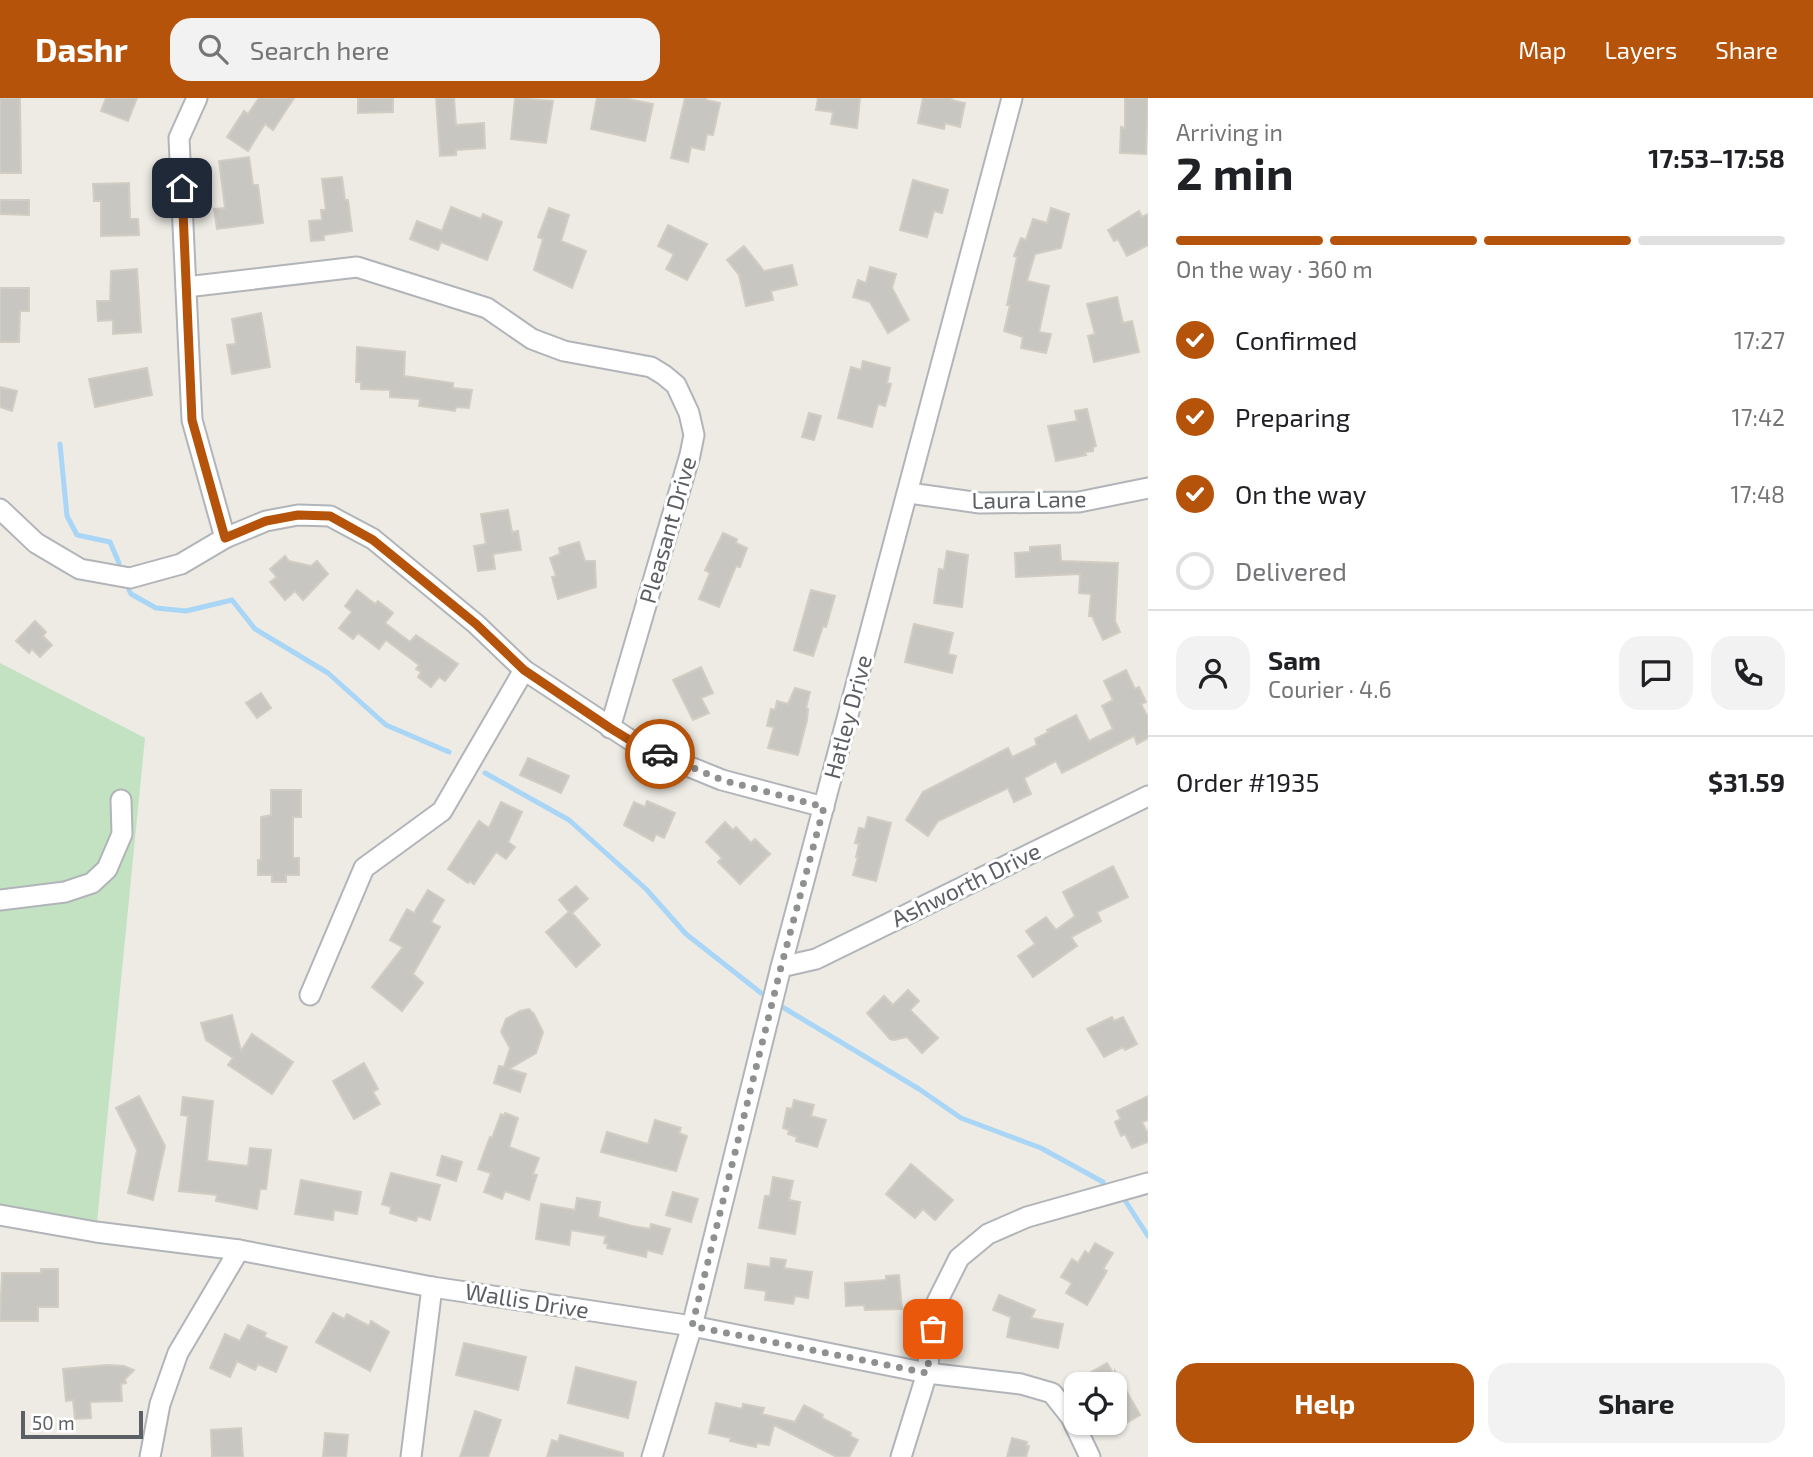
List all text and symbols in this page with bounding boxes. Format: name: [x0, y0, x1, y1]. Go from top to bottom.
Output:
search box: [170, 18, 660, 81]
text: Dashr: [35, 29, 128, 69]
icon: search: [194, 30, 232, 68]
text: Search here: [250, 34, 389, 65]
text: Map: [1518, 35, 1566, 64]
text: Layers: [1604, 35, 1677, 64]
text: Share: [1715, 35, 1778, 64]
text: Arriving in: [1176, 118, 1283, 146]
text: 17:53–17:58: [1648, 142, 1785, 173]
text: 2 min: [1176, 144, 1294, 199]
pin: [152, 158, 212, 218]
icon: home: [163, 169, 201, 207]
text: On the way · 360 m: [1176, 255, 1373, 283]
icon: check: [1176, 321, 1214, 359]
text: Confirmed: [1235, 324, 1358, 355]
text: 17:27: [1734, 326, 1785, 354]
icon: check: [1176, 398, 1214, 436]
text: Preparing: [1235, 401, 1350, 432]
text: 17:42: [1732, 403, 1785, 431]
street label: Pleasant Drive: [633, 453, 701, 606]
icon: check: [1176, 475, 1214, 513]
text: On the way: [1235, 478, 1366, 509]
text: 17:48: [1731, 480, 1785, 508]
street label: Laura Lane: [971, 484, 1087, 514]
text: Delivered: [1235, 555, 1347, 586]
button: person: [1176, 636, 1250, 710]
button: chat: [1619, 636, 1693, 710]
button: phone: [1711, 636, 1785, 710]
text: Sam: [1268, 644, 1321, 675]
street label: Hatley Drive: [817, 652, 877, 782]
text: Courier · 4.6: [1268, 675, 1392, 703]
courier: [625, 719, 695, 789]
icon: car: [641, 735, 679, 773]
text: Order #1935: [1176, 766, 1320, 797]
text: $31.59: [1708, 766, 1785, 797]
street label: Ashworth Drive: [886, 836, 1045, 932]
street label: Wallis Drive: [463, 1276, 591, 1324]
pin: [903, 1299, 963, 1359]
icon: bag: [914, 1310, 952, 1348]
button: Help: [1176, 1363, 1474, 1443]
button: Share: [1488, 1363, 1785, 1443]
map controls: [1064, 1372, 1127, 1435]
button: locate: [1064, 1372, 1127, 1435]
scale bar: [21, 1408, 144, 1440]
text: 50 m: [32, 1411, 75, 1434]

